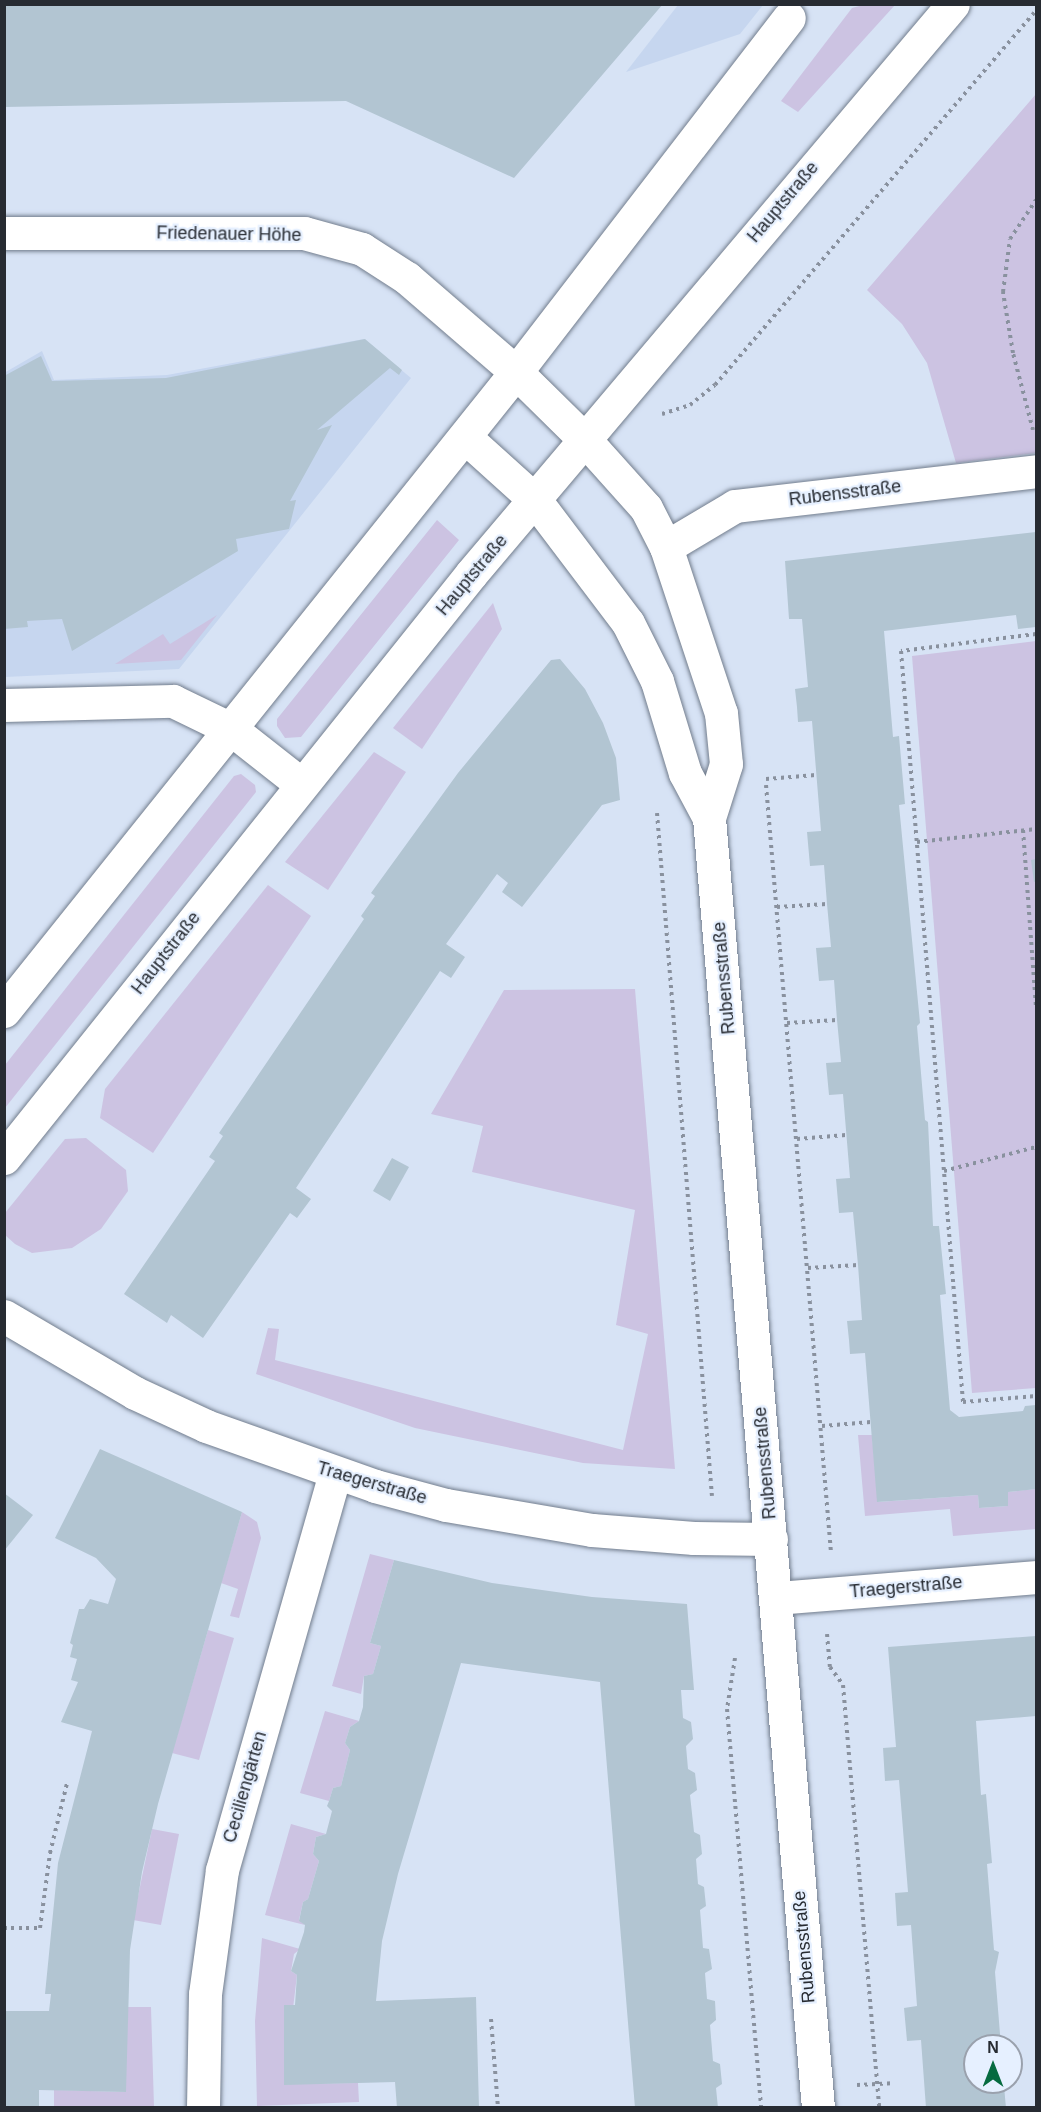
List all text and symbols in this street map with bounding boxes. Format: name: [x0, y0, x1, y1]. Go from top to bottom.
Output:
street label: Hauptstraße: [743, 157, 823, 247]
street label: Friedenauer Höhe: [156, 222, 302, 246]
street label: Rubensstraße: [788, 475, 902, 511]
street label: Hauptstraße: [432, 530, 512, 620]
street label: Hauptstraße: [127, 907, 205, 999]
street label: Rubensstraße: [708, 921, 740, 1035]
street label: Rubensstraße: [749, 1406, 781, 1520]
street label: Traegerstraße: [315, 1457, 429, 1509]
street label: Traegerstraße: [849, 1571, 963, 1603]
street label: Ceciliengärten: [219, 1729, 271, 1845]
street label: Rubensstraße: [788, 1890, 820, 2004]
north arrow: [963, 2034, 1023, 2094]
text: N: [987, 2039, 999, 2056]

